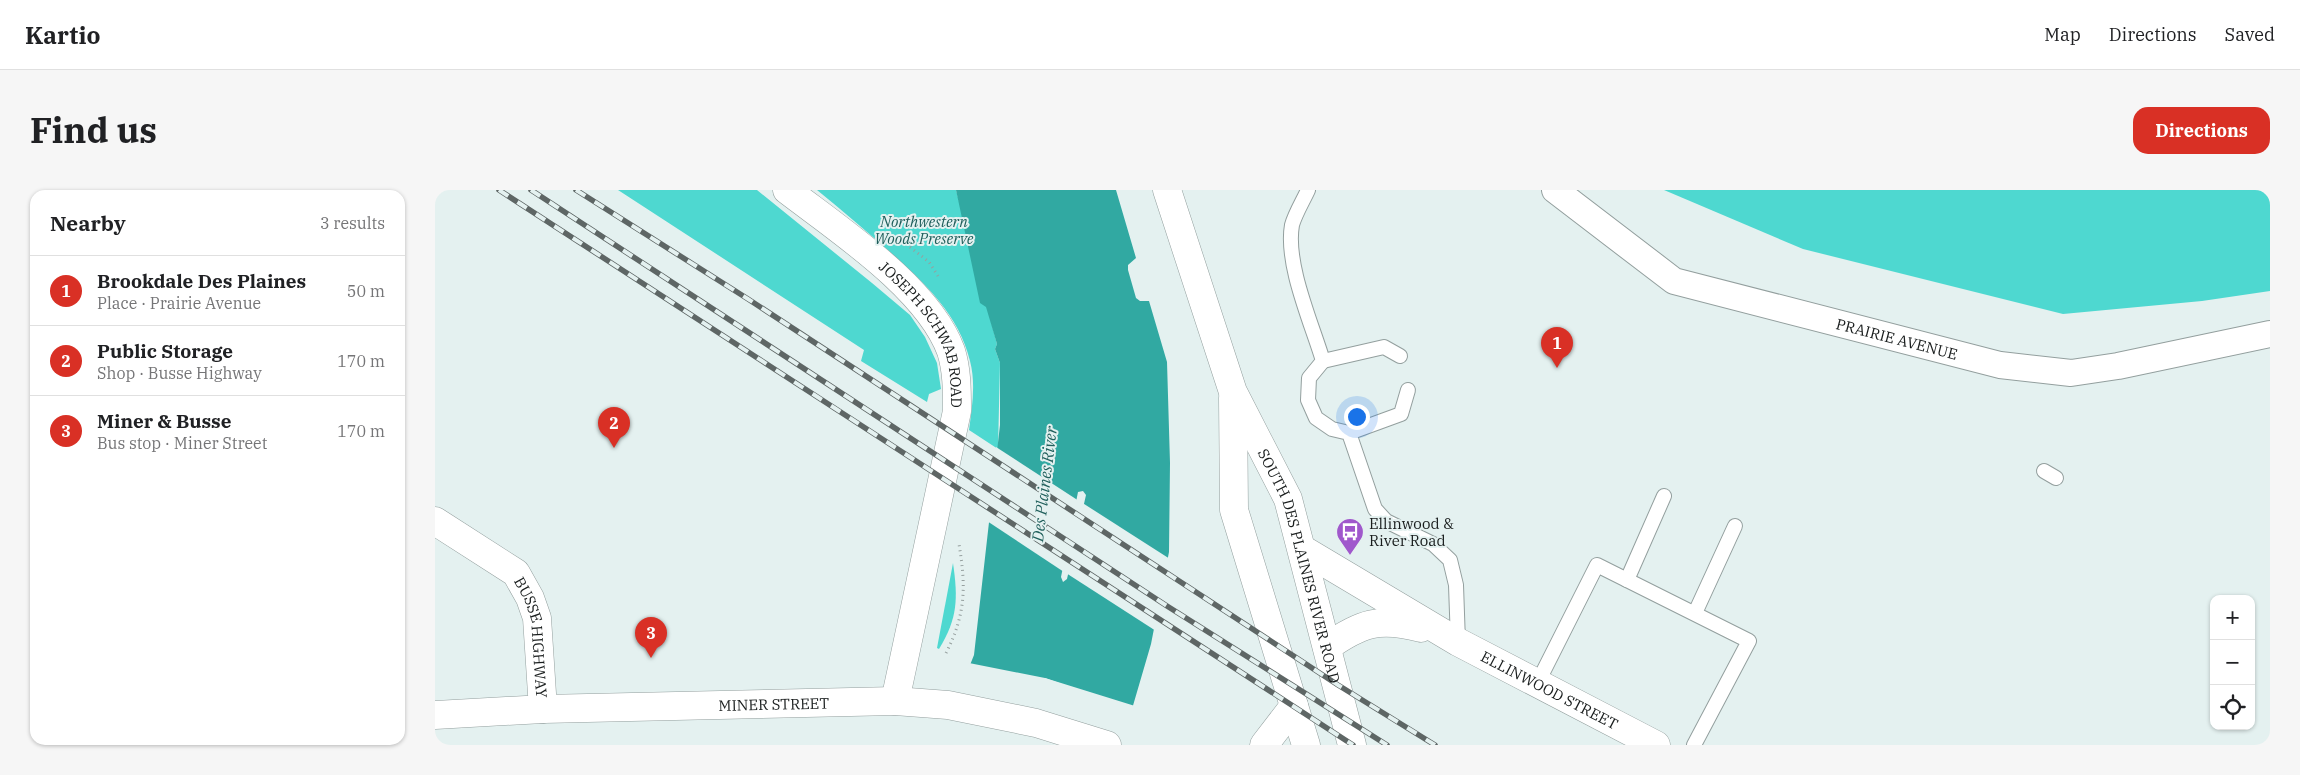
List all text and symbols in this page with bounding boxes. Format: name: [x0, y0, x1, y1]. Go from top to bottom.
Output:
text: Kartio: [25, 19, 100, 51]
text: Map: [2044, 23, 2081, 46]
text: Directions: [2109, 23, 2197, 46]
text: Saved: [2225, 23, 2275, 46]
text: Find us: [30, 107, 157, 153]
button: Directions: [2133, 107, 2270, 154]
text: Nearby: [50, 209, 126, 237]
park label: Northwestern Woods Preserve: [874, 212, 974, 248]
text: 3 results: [320, 213, 385, 233]
street label: JOSEPH SCHWAB ROAD: [875, 256, 967, 408]
text: Brookdale Des Plaines: [97, 269, 306, 293]
text: 1: [61, 281, 71, 301]
text: 50 m: [347, 281, 385, 301]
text: Place · Prairie Avenue: [97, 293, 261, 313]
street label: PRAIRIE AVENUE: [1834, 314, 1960, 363]
pin: 1: [1541, 327, 1573, 368]
text: Public Storage: [97, 339, 233, 363]
text: 2: [61, 351, 71, 371]
text: 170 m: [337, 351, 385, 371]
text: Shop · Busse Highway: [97, 363, 262, 383]
your location: [1344, 404, 1370, 430]
pin: 2: [598, 407, 630, 448]
text: Miner & Busse: [97, 409, 232, 433]
text: 3: [61, 421, 71, 441]
text: 170 m: [337, 421, 385, 441]
water label: Des Plaines River: [1027, 424, 1061, 544]
text: Bus stop · Miner Street: [97, 433, 267, 453]
street label: SOUTH DES PLAINES RIVER ROAD: [1254, 445, 1345, 685]
place label: Ellinwood & River Road: [1369, 514, 1454, 550]
bus stop icon: Ellinwood & River Road: [1335, 517, 1365, 556]
street label: BUSSE HIGHWAY: [510, 573, 552, 699]
map controls: [2210, 595, 2255, 730]
button: +: [2210, 595, 2255, 640]
pin: 3: [635, 617, 667, 658]
button: −: [2210, 640, 2255, 685]
street label: ELLINWOOD STREET: [1478, 646, 1622, 733]
button: locate: [2210, 685, 2255, 730]
street label: MINER STREET: [718, 693, 830, 715]

